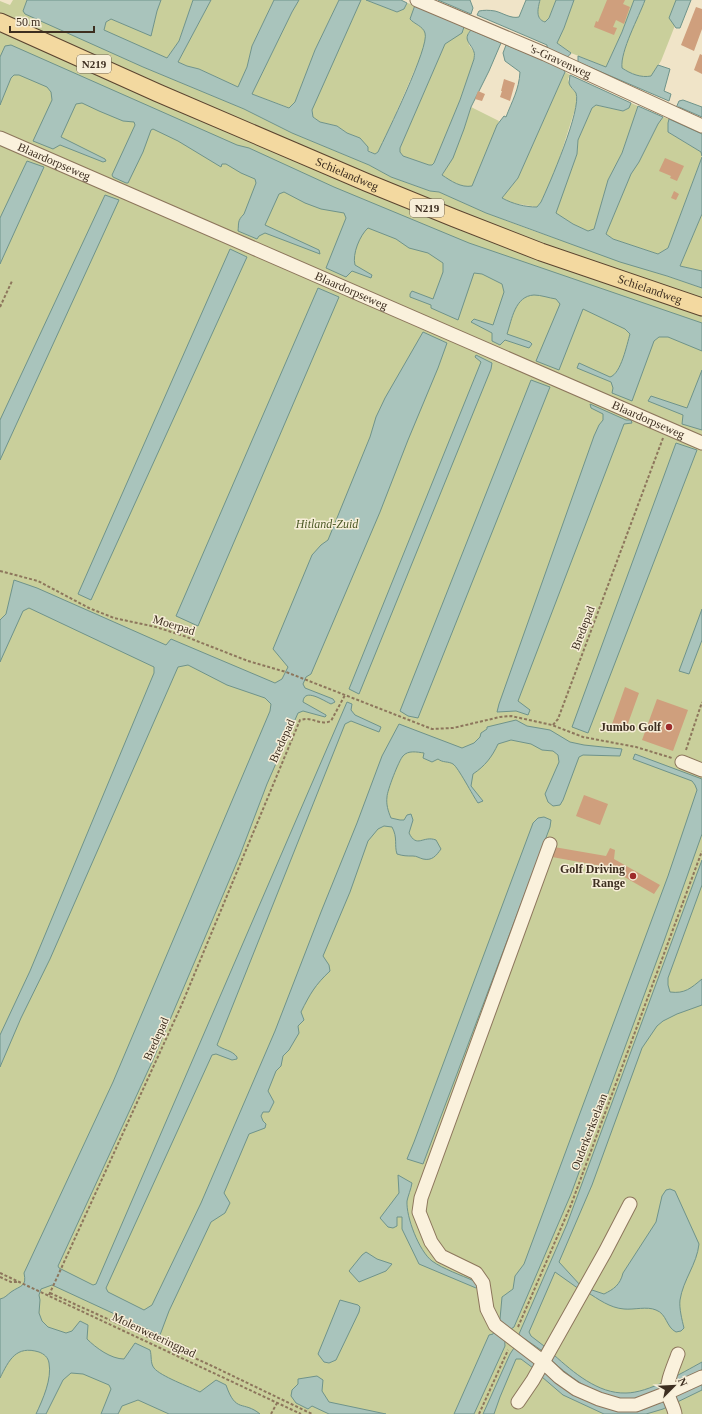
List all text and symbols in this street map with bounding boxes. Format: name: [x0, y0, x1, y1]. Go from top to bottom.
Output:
scale bar: [10, 8, 94, 34]
text: 50 m: [16, 15, 41, 29]
street label: 's-Gravenweg: [528, 41, 594, 81]
road number: N219: [77, 55, 111, 73]
street label: Blaardorpseweg: [16, 140, 93, 183]
street label: Schielandweg: [313, 154, 381, 194]
road number: N219: [410, 199, 444, 217]
street label: Blaardorpseweg: [313, 269, 390, 313]
street label: Schielandweg: [616, 272, 684, 307]
street label: Blaardorpseweg: [610, 398, 687, 442]
park label: Hitland-Zuid: [295, 517, 359, 531]
street label: Bredepad: [568, 604, 598, 652]
street label: Moerpad: [151, 612, 197, 638]
street label: Bredepad: [266, 717, 298, 765]
place label: Jumbo Golf: [600, 720, 662, 734]
marker: Jumbo Golf: [664, 722, 674, 732]
place label: Golf Driving Range: [560, 862, 626, 890]
marker: Golf Driving Range: [628, 871, 638, 881]
street label: Bredepad: [140, 1015, 172, 1063]
street label: Ouderkerkselaan: [568, 1092, 610, 1172]
street label: Molenweteringpad: [110, 1310, 198, 1360]
north arrow: [654, 1366, 694, 1406]
text: N: [676, 1376, 690, 1388]

